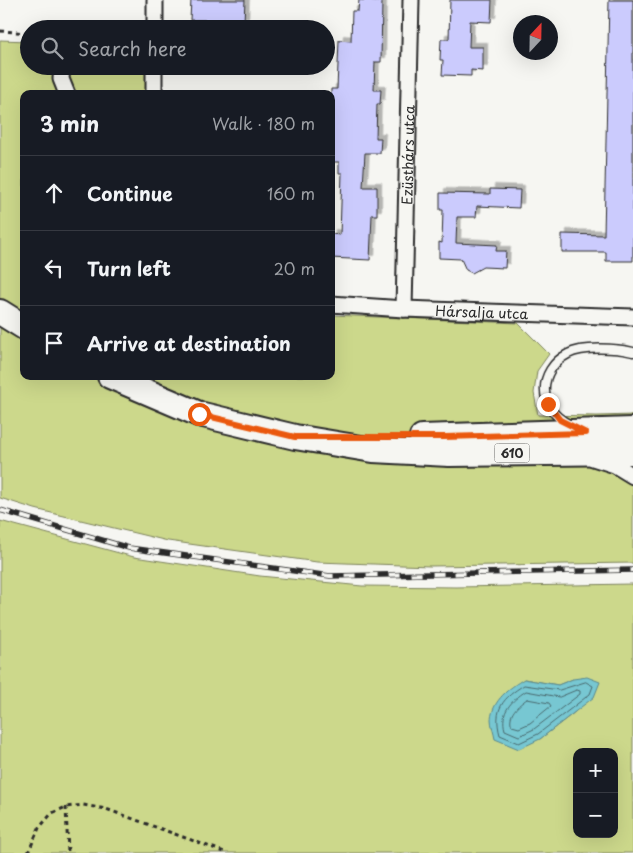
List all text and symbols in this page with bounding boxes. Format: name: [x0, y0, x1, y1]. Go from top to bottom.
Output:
north arrow: [513, 15, 558, 60]
search box: [20, 20, 335, 75]
icon: search: [38, 34, 66, 62]
text: Search here: [78, 34, 187, 62]
street label: Ezüsthárs utca: [396, 105, 419, 205]
text: 3 min: [40, 107, 99, 139]
text: Walk · 180 m: [212, 111, 315, 135]
icon: ahead: [40, 179, 68, 207]
text: Continue: [87, 179, 173, 207]
text: 160 m: [267, 181, 315, 205]
icon: left: [40, 254, 68, 282]
text: Turn left: [87, 254, 171, 282]
text: 20 m: [274, 256, 315, 280]
street label: Hársalja utca: [435, 300, 529, 324]
icon: arrive: [40, 329, 68, 357]
text: Arrive at destination: [87, 329, 291, 357]
route end: [537, 393, 560, 416]
route start: [188, 403, 211, 426]
road number: 610: [494, 443, 530, 462]
map controls: [573, 748, 618, 838]
button: +: [573, 748, 618, 793]
button: −: [573, 793, 618, 838]

